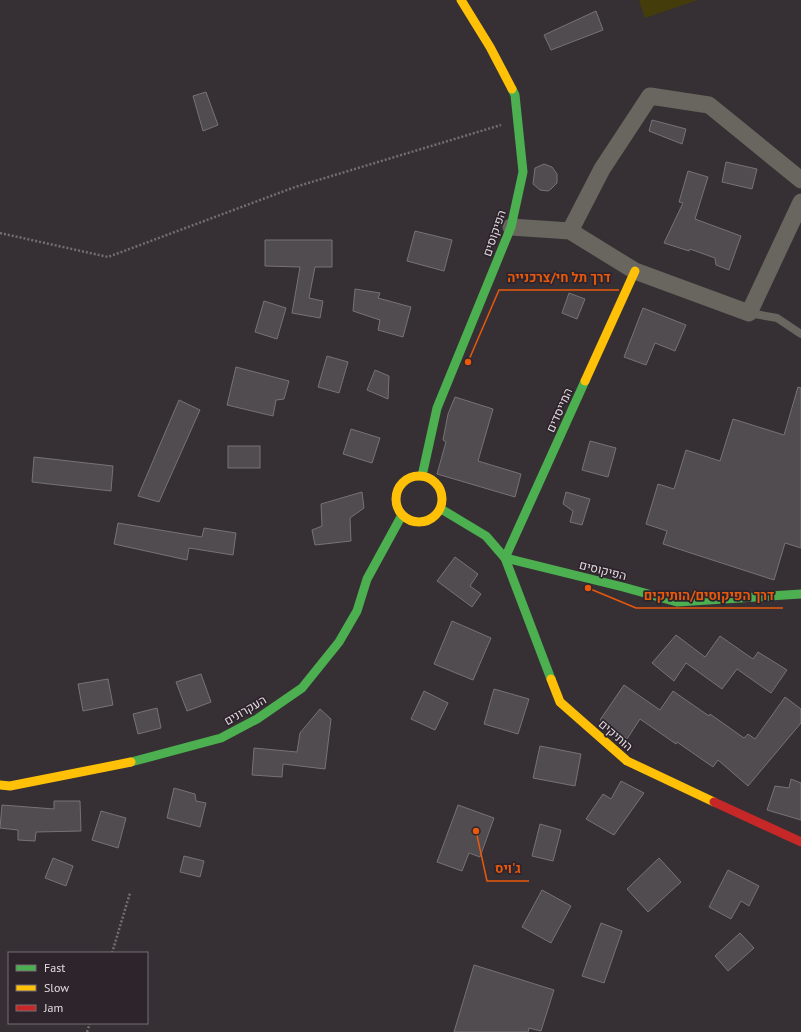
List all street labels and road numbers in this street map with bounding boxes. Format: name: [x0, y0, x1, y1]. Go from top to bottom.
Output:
street label: הפיקוסים: [479, 208, 509, 258]
street label: המייסדים: [543, 385, 575, 435]
street label: הפיקוסים: [578, 557, 628, 583]
street label: העקרונים: [221, 692, 269, 728]
street label: הותיקים: [596, 716, 636, 754]

